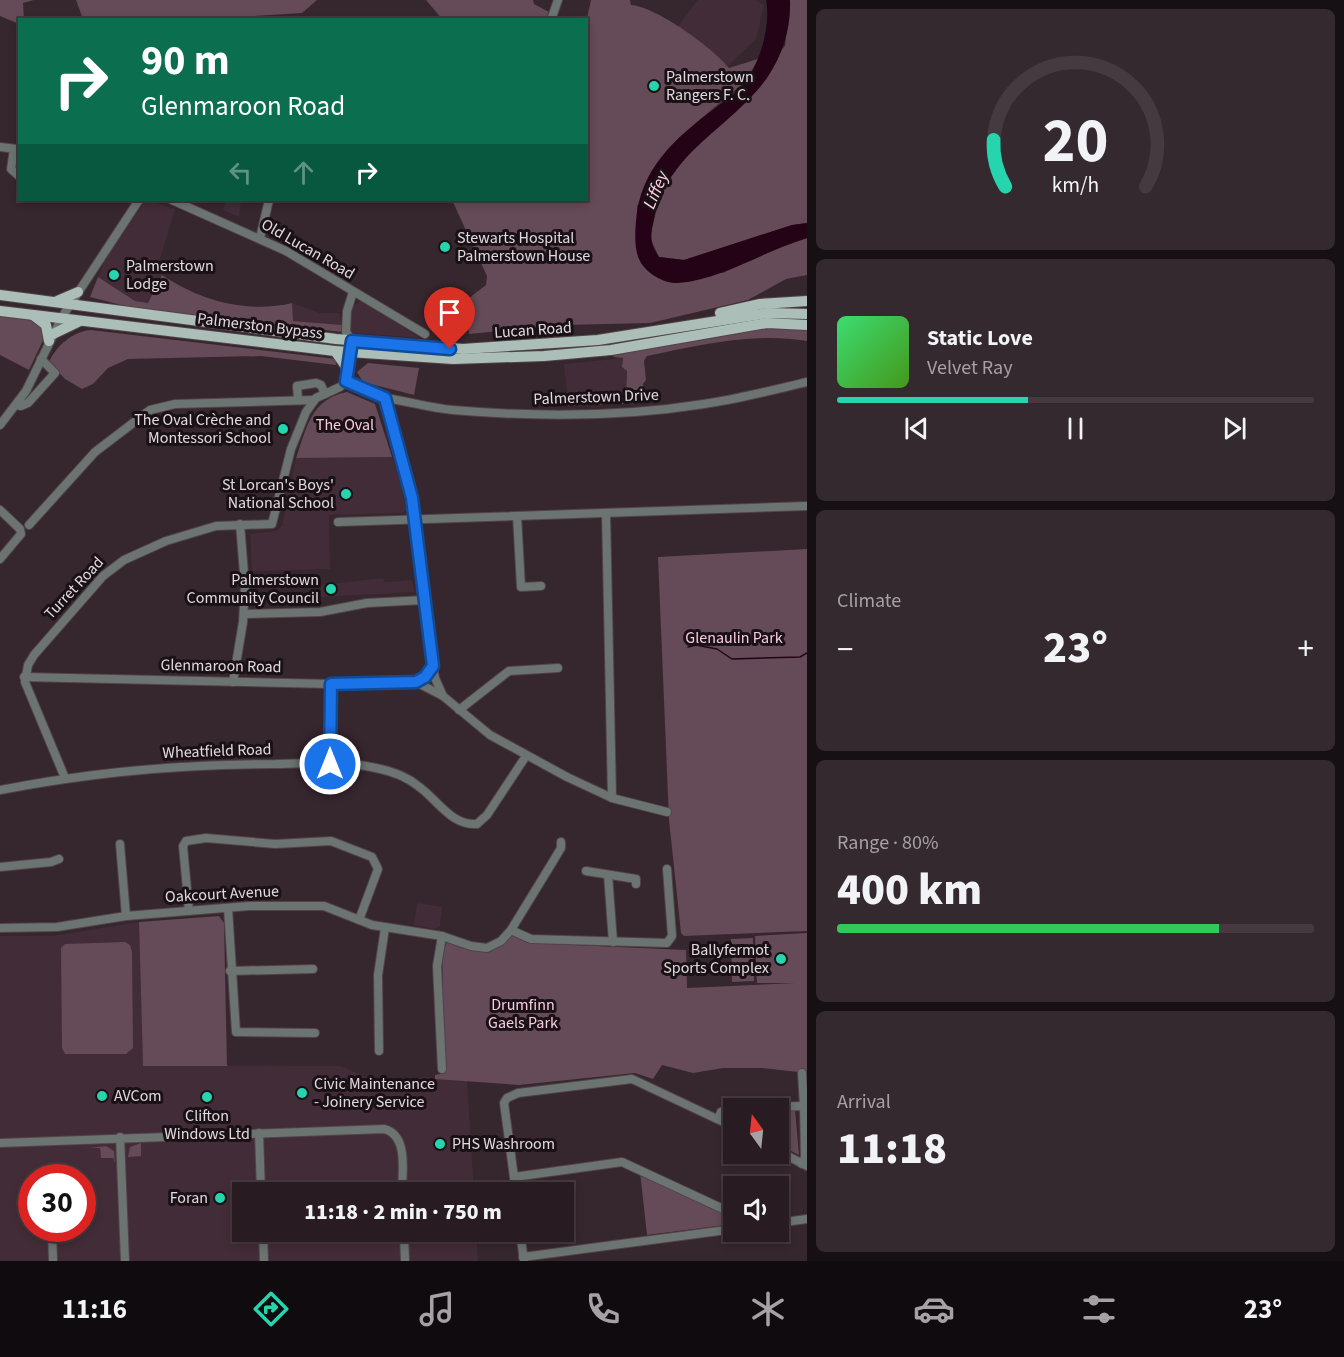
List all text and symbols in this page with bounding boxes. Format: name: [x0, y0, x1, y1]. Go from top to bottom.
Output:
text: 90 m: [141, 31, 230, 91]
icon: right: [42, 42, 120, 120]
place label: Palmerstown Rangers F. C.: [666, 66, 754, 106]
marker: Palmerstown Rangers F. C.: [647, 79, 661, 93]
text: Glenmaroon Road: [141, 87, 345, 126]
text: 20: [1043, 97, 1108, 186]
icon: left: [224, 156, 257, 189]
icon: ahead: [287, 156, 320, 189]
icon: right: [350, 156, 383, 189]
water label: Liffey: [637, 166, 675, 213]
text: km/h: [1052, 170, 1099, 201]
street label: Old Lucan Road: [257, 213, 359, 285]
place label: Stewarts Hospital Palmerstown House: [457, 227, 590, 267]
marker: Stewarts Hospital Palmerstown House: [438, 240, 452, 254]
place label: Palmerstown Lodge: [126, 255, 214, 295]
marker: Palmerstown Lodge: [107, 268, 121, 282]
pin: [424, 287, 475, 349]
icon: arrive: [433, 296, 466, 329]
street label: Palmerston Bypass: [196, 307, 324, 345]
street label: Lucan Road: [493, 316, 573, 344]
text: Static Love: [927, 322, 1033, 354]
text: Velvet Ray: [927, 354, 1013, 382]
street label: Palmerstown Drive: [533, 384, 659, 410]
place label: The Oval Crèche and Montessori School: [134, 409, 271, 449]
icon: previous: [900, 412, 933, 445]
icon: pause: [1059, 412, 1092, 445]
icon: next: [1218, 412, 1251, 445]
park label: The Oval: [316, 414, 374, 436]
marker: The Oval Crèche and Montessori School: [276, 422, 290, 436]
place label: St Lorcan's Boys' National School: [222, 474, 334, 514]
marker: St Lorcan's Boys' National School: [339, 487, 353, 501]
street label: Turret Road: [39, 552, 109, 624]
place label: Palmerstown Community Council: [187, 569, 319, 609]
marker: Palmerstown Community Council: [324, 582, 338, 596]
text: Climate: [837, 587, 901, 615]
text: 23°: [1043, 616, 1108, 680]
text: −: [837, 626, 853, 673]
text: +: [1298, 626, 1314, 673]
park label: Glenaulin Park: [685, 627, 783, 649]
street label: Glenmaroon Road: [160, 654, 282, 678]
position arrow: [298, 732, 362, 796]
street label: Wheatfield Road: [162, 738, 272, 764]
text: Range · 80%: [837, 829, 938, 857]
text: 400 km: [837, 858, 982, 922]
street label: Oakcourt Avenue: [164, 880, 280, 908]
place label: Ballyfermot Sports Complex: [663, 939, 770, 979]
marker: Ballyfermot Sports Complex: [774, 952, 788, 966]
park label: Drumfinn Gaels Park: [488, 994, 558, 1034]
place label: Civic Maintenance - Joinery Service: [314, 1073, 435, 1113]
place label: AVCom: [114, 1085, 162, 1107]
marker: Civic Maintenance - Joinery Service: [295, 1086, 309, 1100]
text: Arrival: [837, 1088, 891, 1116]
marker: AVCom: [95, 1089, 109, 1103]
marker: Clifton Windows Ltd: [200, 1090, 214, 1104]
north arrow: [723, 1098, 789, 1164]
map controls: [723, 1098, 789, 1242]
place label: Clifton Windows Ltd: [164, 1105, 250, 1145]
text: 11:18: [837, 1117, 947, 1181]
place label: PHS Washroom: [452, 1133, 555, 1155]
marker: PHS Washroom: [433, 1137, 447, 1151]
speed limit sign: 30: [18, 1164, 96, 1242]
button: sound: [723, 1176, 789, 1242]
place label: Foran: [170, 1187, 208, 1209]
marker: Foran: [213, 1191, 227, 1205]
text: 11:18 · 2 min · 750 m: [304, 1196, 502, 1228]
icon: directions: [250, 1288, 292, 1330]
icon: music: [416, 1288, 458, 1330]
icon: phone: [582, 1288, 624, 1330]
icon: climate: [747, 1288, 789, 1330]
icon: car: [913, 1288, 955, 1330]
icon: filters: [1078, 1288, 1120, 1330]
text: 11:16: [62, 1290, 127, 1329]
text: 23°: [1244, 1290, 1282, 1329]

